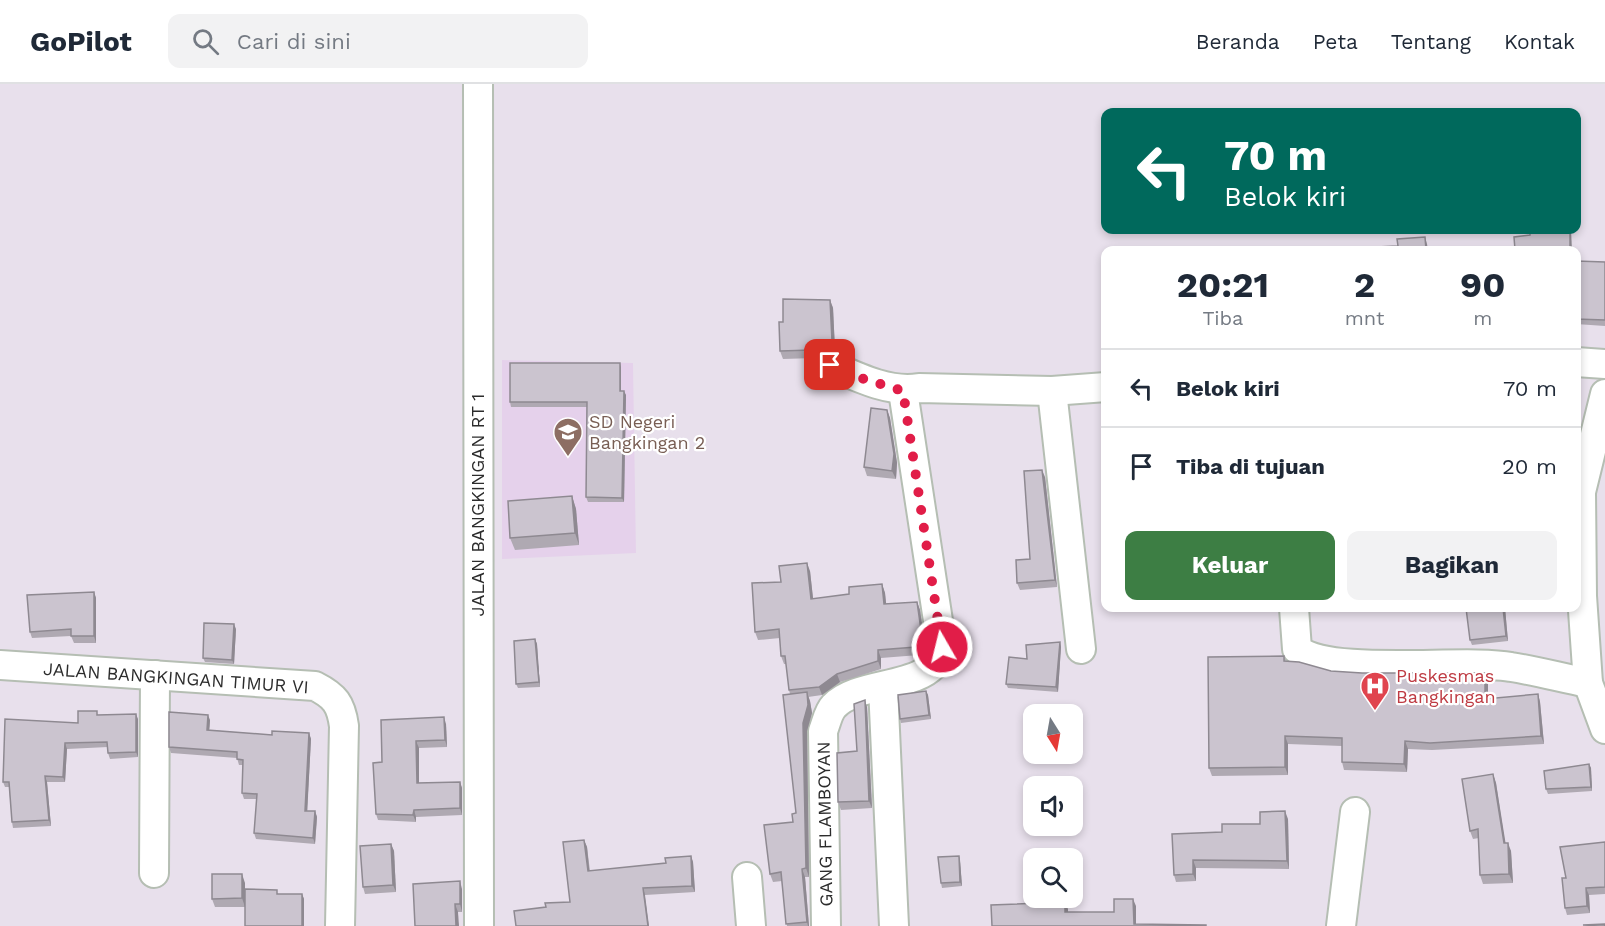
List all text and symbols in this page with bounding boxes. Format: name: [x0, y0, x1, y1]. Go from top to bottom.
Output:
search box: [168, 14, 588, 68]
text: GoPilot: [30, 25, 132, 58]
icon: search: [189, 25, 222, 58]
text: Cari di sini: [237, 29, 351, 54]
text: Beranda: [1196, 29, 1280, 54]
text: Peta: [1313, 29, 1358, 54]
text: Tentang: [1391, 29, 1471, 54]
text: Kontak: [1504, 29, 1575, 54]
text: 70 m: [1224, 131, 1327, 180]
icon: left: [1125, 132, 1203, 210]
text: Belok kiri: [1224, 181, 1346, 213]
text: 20:21: [1177, 264, 1269, 306]
text: 2: [1354, 264, 1375, 306]
text: 90: [1460, 264, 1505, 306]
text: Tiba: [1202, 306, 1243, 330]
text: mnt: [1345, 306, 1384, 330]
text: m: [1473, 306, 1492, 330]
pin: [804, 339, 855, 390]
icon: arrive: [813, 348, 846, 381]
icon: left: [1125, 372, 1158, 405]
text: Belok kiri: [1176, 376, 1280, 401]
text: 70 m: [1503, 376, 1557, 401]
street label: JALAN BANGKINGAN RT 1: [467, 394, 488, 616]
place label: SD Negeri Bangkingan 2: [589, 411, 705, 453]
school or university icon: SD Negeri Bangkingan 2: [552, 416, 584, 458]
icon: arrive: [1125, 450, 1158, 483]
text: Tiba di tujuan: [1176, 454, 1325, 479]
text: 20 m: [1502, 454, 1557, 479]
button: Keluar: [1125, 531, 1335, 600]
button: Bagikan: [1347, 531, 1557, 600]
position arrow: [910, 615, 974, 679]
street label: JALAN BANGKINGAN TIMUR VI: [42, 658, 310, 697]
place label: Puskesmas Bangkingan: [1396, 665, 1496, 707]
hospital icon: Puskesmas Bangkingan: [1359, 670, 1391, 712]
north arrow: [1023, 704, 1083, 764]
map controls: [1023, 704, 1083, 908]
street label: GANG FLAMBOYAN: [813, 741, 836, 907]
button: sound: [1023, 776, 1083, 836]
button: search: [1023, 848, 1083, 908]

